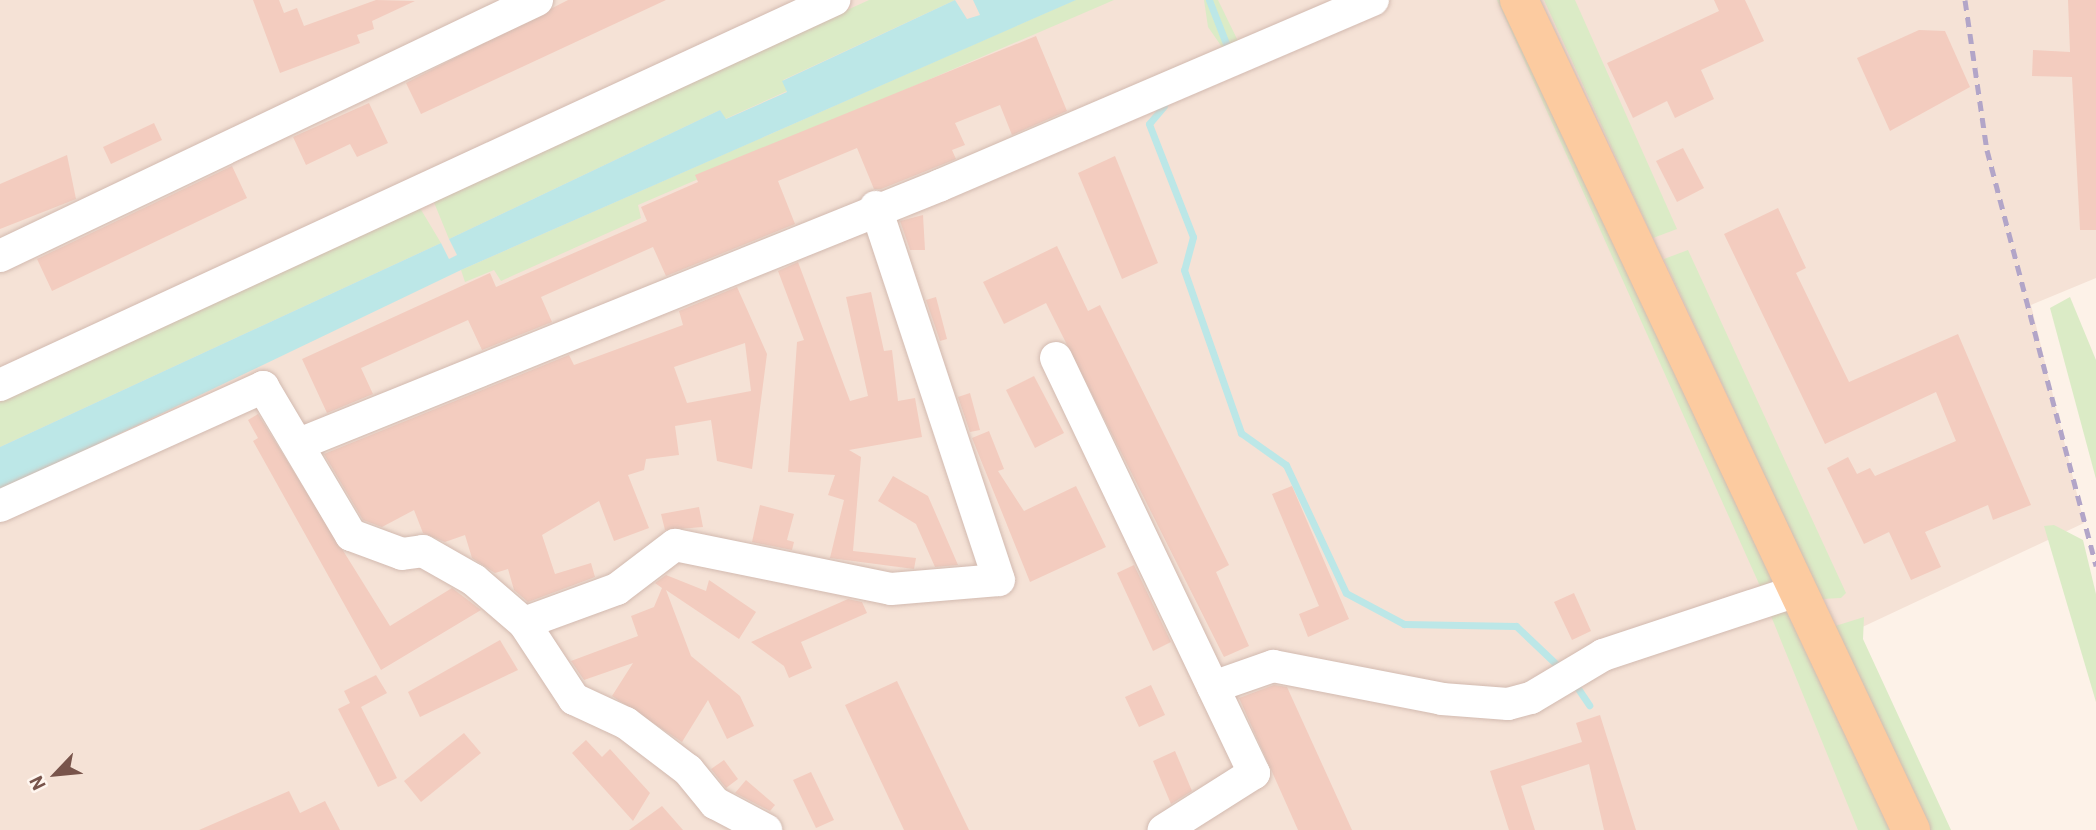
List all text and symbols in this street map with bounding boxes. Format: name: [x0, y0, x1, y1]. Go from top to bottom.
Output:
north arrow: [21, 739, 91, 809]
text: N: [24, 773, 50, 794]

